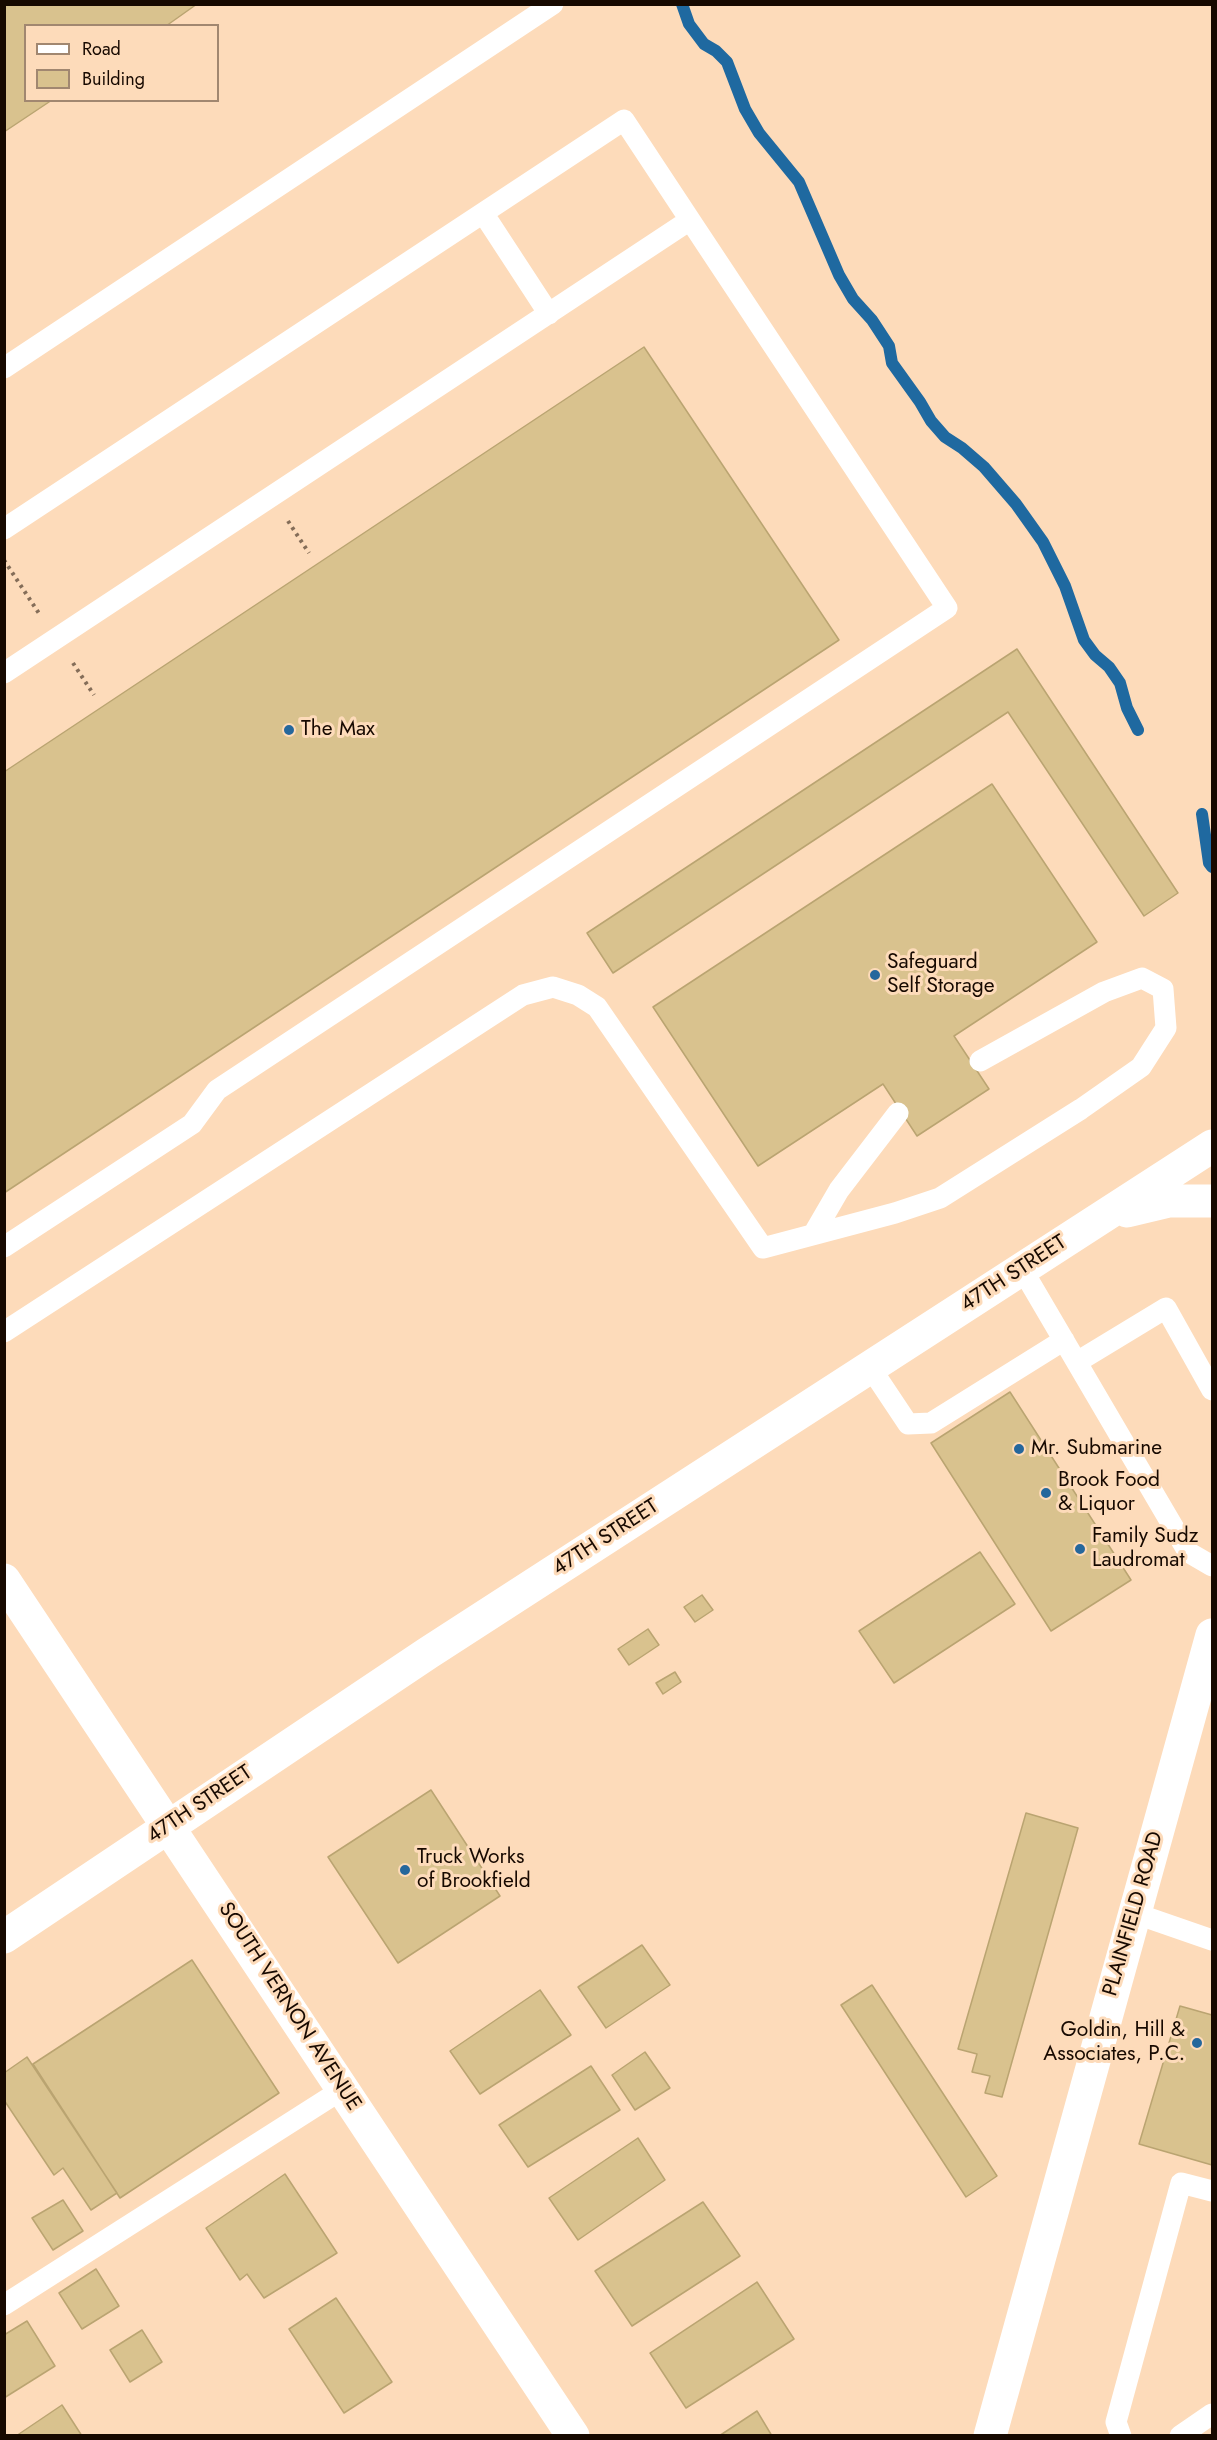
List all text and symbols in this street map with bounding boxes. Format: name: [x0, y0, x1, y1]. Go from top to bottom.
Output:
legend: [24, 24, 219, 102]
text: Road: [82, 36, 121, 62]
text: Building: [82, 66, 145, 92]
place label: The Max: [301, 717, 375, 743]
marker: The Max: [282, 723, 296, 737]
place label: Safeguard Self Storage: [887, 950, 995, 1000]
marker: Safeguard Self Storage: [868, 968, 882, 982]
street label: 47TH STREET: [956, 1230, 1072, 1318]
place label: Mr. Submarine: [1031, 1436, 1162, 1462]
marker: Mr. Submarine: [1012, 1442, 1026, 1456]
place label: Brook Food & Liquor: [1058, 1468, 1160, 1518]
marker: Brook Food & Liquor: [1039, 1486, 1053, 1500]
street label: 47TH STREET: [548, 1494, 664, 1582]
place label: Family Sudz Laudromat: [1092, 1524, 1198, 1574]
marker: Family Sudz Laudromat: [1073, 1542, 1087, 1556]
street label: 47TH STREET: [143, 1761, 257, 1849]
street label: PLAINFIELD ROAD: [1098, 1829, 1170, 1999]
place label: Truck Works of Brookfield: [417, 1845, 531, 1895]
marker: Truck Works of Brookfield: [398, 1863, 412, 1877]
street label: SOUTH VERNON AVENUE: [212, 1898, 366, 2116]
place label: Goldin, Hill & Associates, P.C.: [1043, 2018, 1185, 2068]
marker: Goldin, Hill & Associates, P.C.: [1190, 2036, 1204, 2050]

